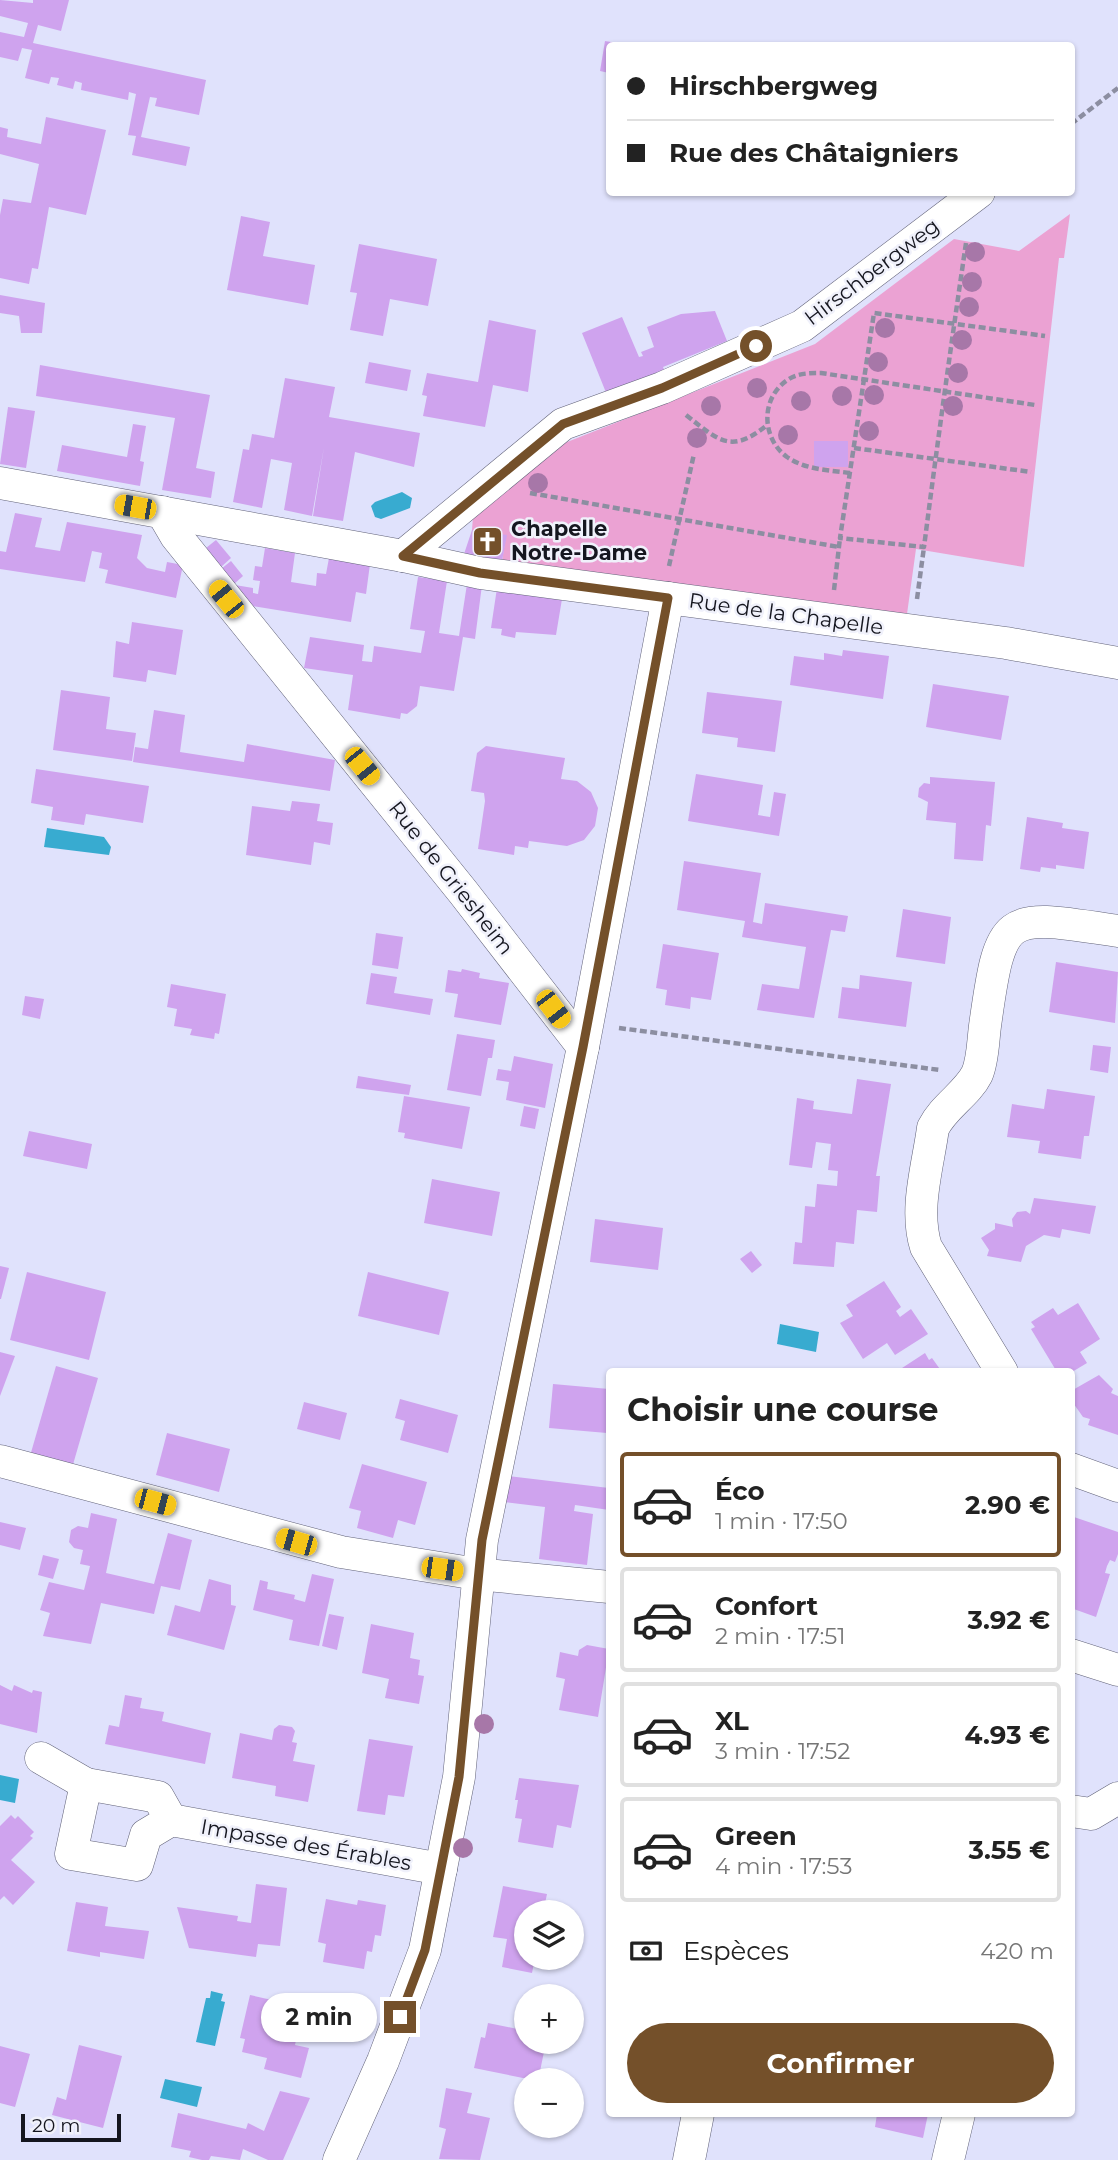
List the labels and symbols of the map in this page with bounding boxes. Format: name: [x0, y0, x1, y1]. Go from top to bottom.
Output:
street label: Hirschbergweg: [800, 213, 944, 330]
route start: [740, 330, 772, 362]
car: [113, 493, 158, 521]
place label: Chapelle Notre-Dame: [511, 516, 647, 565]
church icon: Chapelle Notre-Dame: [471, 524, 505, 558]
car: [205, 576, 248, 622]
street label: Rue de la Chapelle: [687, 587, 885, 640]
car: [341, 743, 384, 789]
street label: Rue de Griesheim: [384, 796, 519, 959]
car: [532, 986, 575, 1032]
car: [132, 1486, 179, 1518]
car: [273, 1526, 320, 1558]
car: [420, 1556, 465, 1582]
street label: Impasse des Érables: [199, 1814, 413, 1875]
callout: 2 min: [260, 1993, 376, 2042]
route end: [384, 2001, 416, 2033]
scale bar: [21, 2111, 121, 2143]

